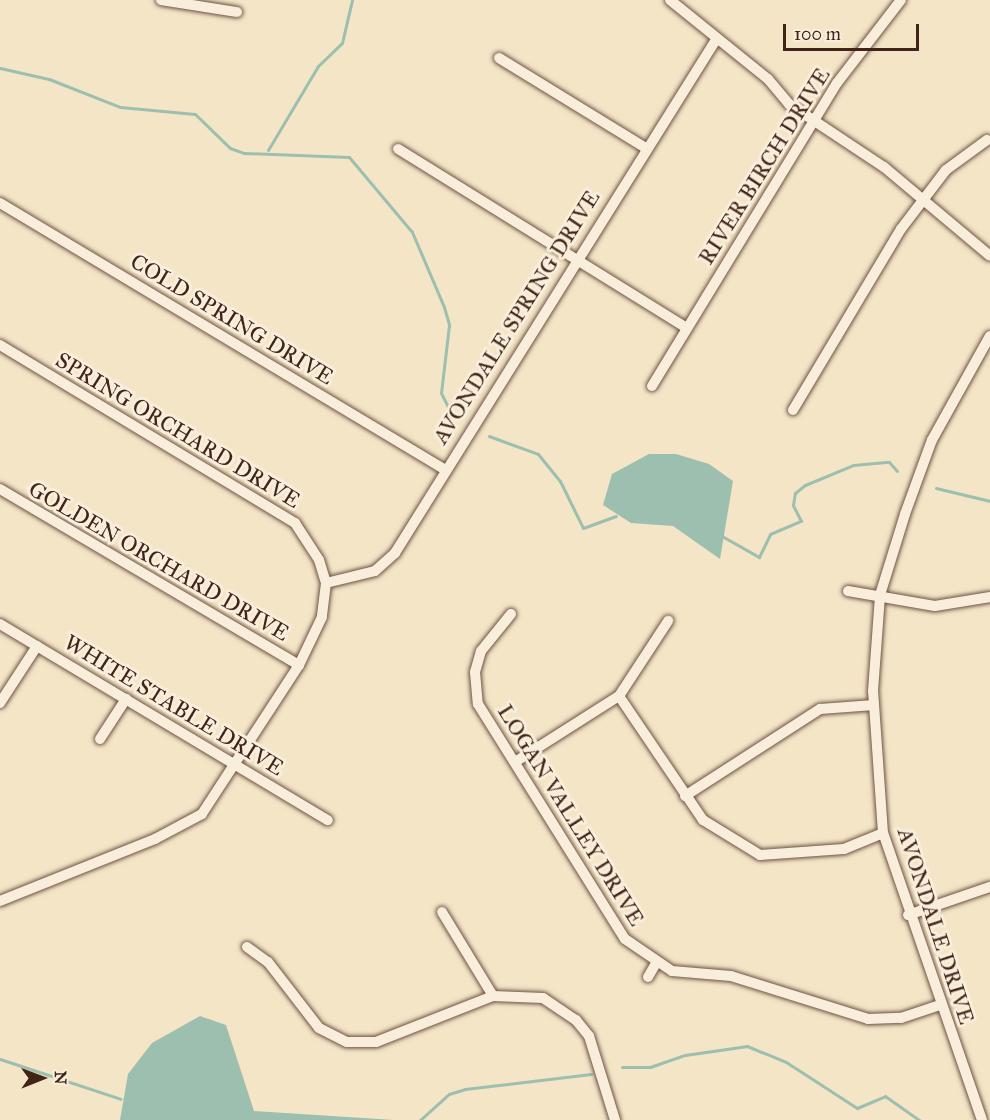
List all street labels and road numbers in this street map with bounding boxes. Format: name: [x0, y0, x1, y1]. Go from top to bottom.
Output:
street label: RIVER BIRCH DRIVE: [693, 63, 835, 269]
street label: AVONDALE SPRING DRIVE: [427, 185, 605, 449]
street label: COLD SPRING DRIVE: [126, 248, 338, 390]
street label: SPRING ORCHARD DRIVE: [51, 346, 305, 514]
street label: GOLDEN ORCHARD DRIVE: [24, 476, 294, 646]
street label: WHITE STABLE DRIVE: [59, 629, 289, 781]
street label: LOGAN VALLEY DRIVE: [492, 699, 650, 931]
street label: AVONDALE DRIVE: [892, 825, 980, 1027]

